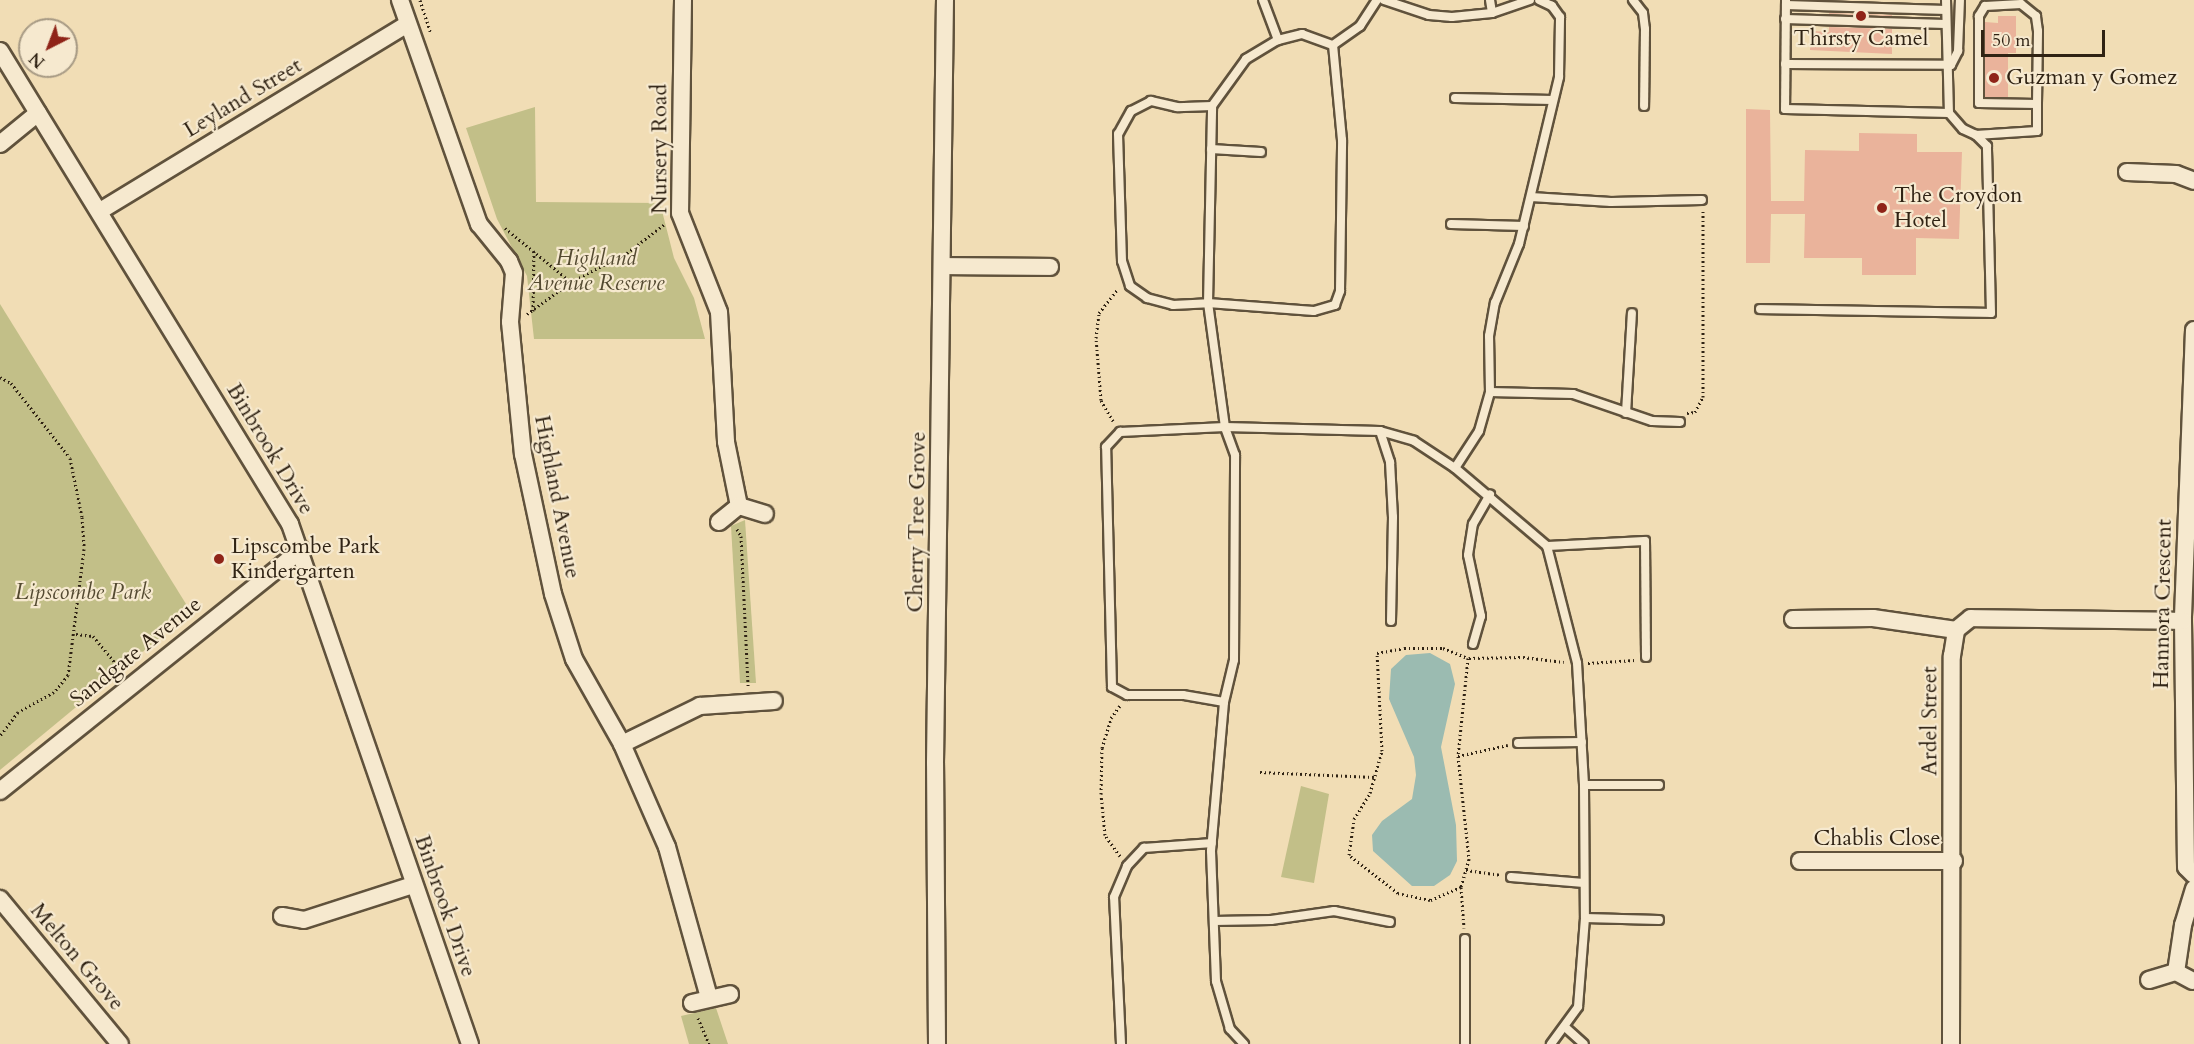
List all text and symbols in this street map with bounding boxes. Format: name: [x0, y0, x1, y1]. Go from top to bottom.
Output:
marker: Thirsty Camel: [1854, 9, 1868, 23]
north arrow: [18, 18, 78, 78]
scale bar: [1984, 18, 2108, 56]
place label: Thirsty Camel: [1794, 26, 1928, 52]
text: 50 m: [1992, 28, 2031, 53]
text: N: [25, 47, 50, 73]
street label: Leyland Street: [179, 52, 307, 144]
place label: Guzman y Gomez: [2006, 65, 2177, 91]
marker: Guzman y Gomez: [1987, 71, 2001, 85]
street label: Nursery Road: [647, 84, 673, 214]
place label: The Croydon Hotel: [1894, 182, 2023, 234]
marker: The Croydon Hotel: [1875, 201, 1889, 215]
park label: Highland Avenue Reserve: [528, 245, 664, 296]
street label: Binbrook Drive: [221, 379, 319, 519]
street label: Highland Avenue: [528, 413, 586, 581]
street label: Cherry Tree Grove: [902, 431, 932, 613]
street label: Hannora Crescent: [2148, 519, 2178, 689]
place label: Lipscombe Park Kindergarten: [231, 533, 380, 584]
marker: Lipscombe Park Kindergarten: [212, 552, 226, 566]
park label: Lipscombe Park: [15, 580, 151, 606]
street label: Sandgate Avenue: [65, 591, 207, 713]
street label: Ardel Street: [1917, 666, 1943, 776]
street label: Chablis Close: [1814, 826, 1940, 852]
street label: Binbrook Drive: [408, 832, 482, 980]
street label: Melton Grove: [24, 898, 130, 1016]

